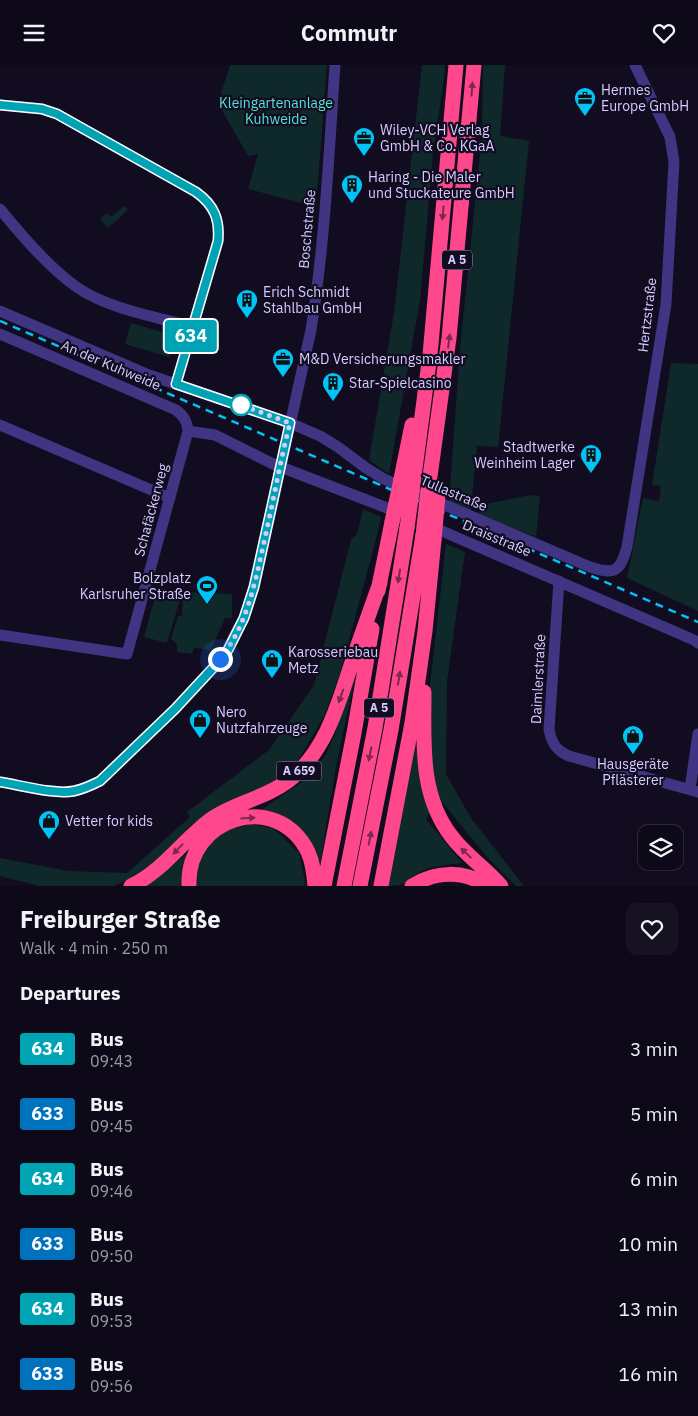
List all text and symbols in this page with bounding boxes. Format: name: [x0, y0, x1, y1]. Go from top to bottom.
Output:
text: Commutr: [301, 18, 397, 47]
icon: menu: [20, 19, 48, 47]
icon: heart: [650, 19, 678, 47]
one-way arrow: [469, 81, 477, 97]
place label: Hermes Europe GmbH: [601, 81, 689, 115]
office icon: Hermes Europe GmbH: [573, 86, 597, 117]
park label: Kleingartenanlage Kuhweide: [219, 94, 333, 128]
place label: Wiley-VCH Verlag GmbH & Co. KGaA: [380, 121, 495, 155]
office icon: Wiley-VCH Verlag GmbH & Co. KGaA: [352, 126, 376, 157]
place label: Haring - Die Maler und Stuckateure GmbH: [368, 168, 515, 202]
building icon: Haring - Die Maler und Stuckateure GmbH: [340, 173, 364, 204]
street label: Boschstraße: [295, 188, 319, 269]
one-way arrow: [439, 206, 447, 222]
road number: A 5: [442, 251, 472, 269]
street label: Hertzstraße: [633, 276, 661, 353]
place label: Erich Schmidt Stahlbau GmbH: [263, 283, 362, 317]
building icon: Erich Schmidt Stahlbau GmbH: [235, 288, 259, 319]
line badge: 634: [162, 320, 220, 352]
text: 634: [175, 324, 207, 347]
one-way arrow: [445, 332, 453, 348]
street label: An der Kuhweide: [58, 336, 164, 394]
office icon: M&D Versicherungsmakler: [271, 347, 295, 378]
place label: M&D Versicherungsmakler: [299, 350, 466, 368]
building icon: Star-Spielcasino: [321, 371, 345, 402]
place label: Star-Spielcasino: [349, 374, 452, 392]
unlabelled marker: [230, 394, 252, 416]
place label: Stadtwerke Weinheim Lager: [474, 438, 575, 472]
building icon: Stadtwerke Weinheim Lager: [579, 443, 603, 474]
street label: Schafäckerweg: [130, 461, 172, 558]
street label: Tullastraße: [418, 471, 491, 515]
street label: Draisstraße: [460, 515, 534, 561]
place label: Bolzplatz Karlsruher Straße: [80, 569, 191, 603]
one-way arrow: [395, 569, 403, 585]
sports icon: Bolzplatz Karlsruher Straße: [195, 574, 219, 605]
street label: Daimlerstraße: [527, 633, 549, 724]
place label: Karosseriebau Metz: [288, 643, 378, 677]
your location: [208, 647, 233, 672]
shop icon: Karosseriebau Metz: [260, 648, 284, 679]
one-way arrow: [396, 670, 404, 686]
one-way arrow: [337, 688, 344, 703]
road number: A 5: [364, 699, 394, 717]
place label: Nero Nutzfahrzeuge: [216, 703, 308, 737]
shop icon: Nero Nutzfahrzeuge: [188, 708, 212, 739]
shop icon: Hausgeräte Pflästerer: [621, 724, 645, 755]
one-way arrow: [366, 746, 374, 762]
place label: Hausgeräte Pflästerer: [597, 755, 669, 789]
road number: A 659: [276, 761, 322, 781]
shop icon: Vetter for kids: [37, 809, 61, 840]
place label: Vetter for kids: [65, 812, 153, 830]
one-way arrow: [241, 813, 257, 821]
map controls: [638, 825, 683, 870]
button: layers: [638, 825, 683, 870]
one-way arrow: [366, 831, 374, 846]
one-way arrow: [172, 843, 184, 855]
one-way arrow: [460, 847, 472, 859]
text: Freiburger Straße: [20, 903, 221, 935]
button: heart: [626, 903, 678, 955]
text: Walk · 4 min · 250 m: [20, 938, 168, 958]
text: Departures: [20, 981, 120, 1005]
text: Bus: [90, 1027, 124, 1051]
text: 634: [31, 1037, 64, 1060]
text: 3 min: [630, 1037, 678, 1061]
text: 09:43: [90, 1051, 133, 1071]
text: Bus: [90, 1092, 124, 1116]
text: 633: [31, 1102, 64, 1125]
text: 5 min: [630, 1102, 678, 1126]
text: 09:45: [90, 1116, 133, 1136]
text: Bus: [90, 1157, 124, 1181]
text: 634: [31, 1167, 64, 1190]
text: 6 min: [630, 1167, 678, 1191]
text: 09:46: [90, 1181, 133, 1201]
text: Bus: [90, 1222, 124, 1246]
text: 633: [31, 1232, 64, 1255]
text: 10 min: [619, 1232, 678, 1256]
text: 09:50: [90, 1246, 133, 1266]
text: Bus: [90, 1287, 124, 1311]
text: 634: [31, 1297, 64, 1320]
text: 13 min: [619, 1297, 678, 1321]
text: 09:53: [90, 1311, 133, 1331]
text: Bus: [90, 1352, 124, 1376]
text: 633: [31, 1362, 64, 1385]
text: 16 min: [619, 1362, 678, 1386]
text: 09:56: [90, 1376, 133, 1396]

